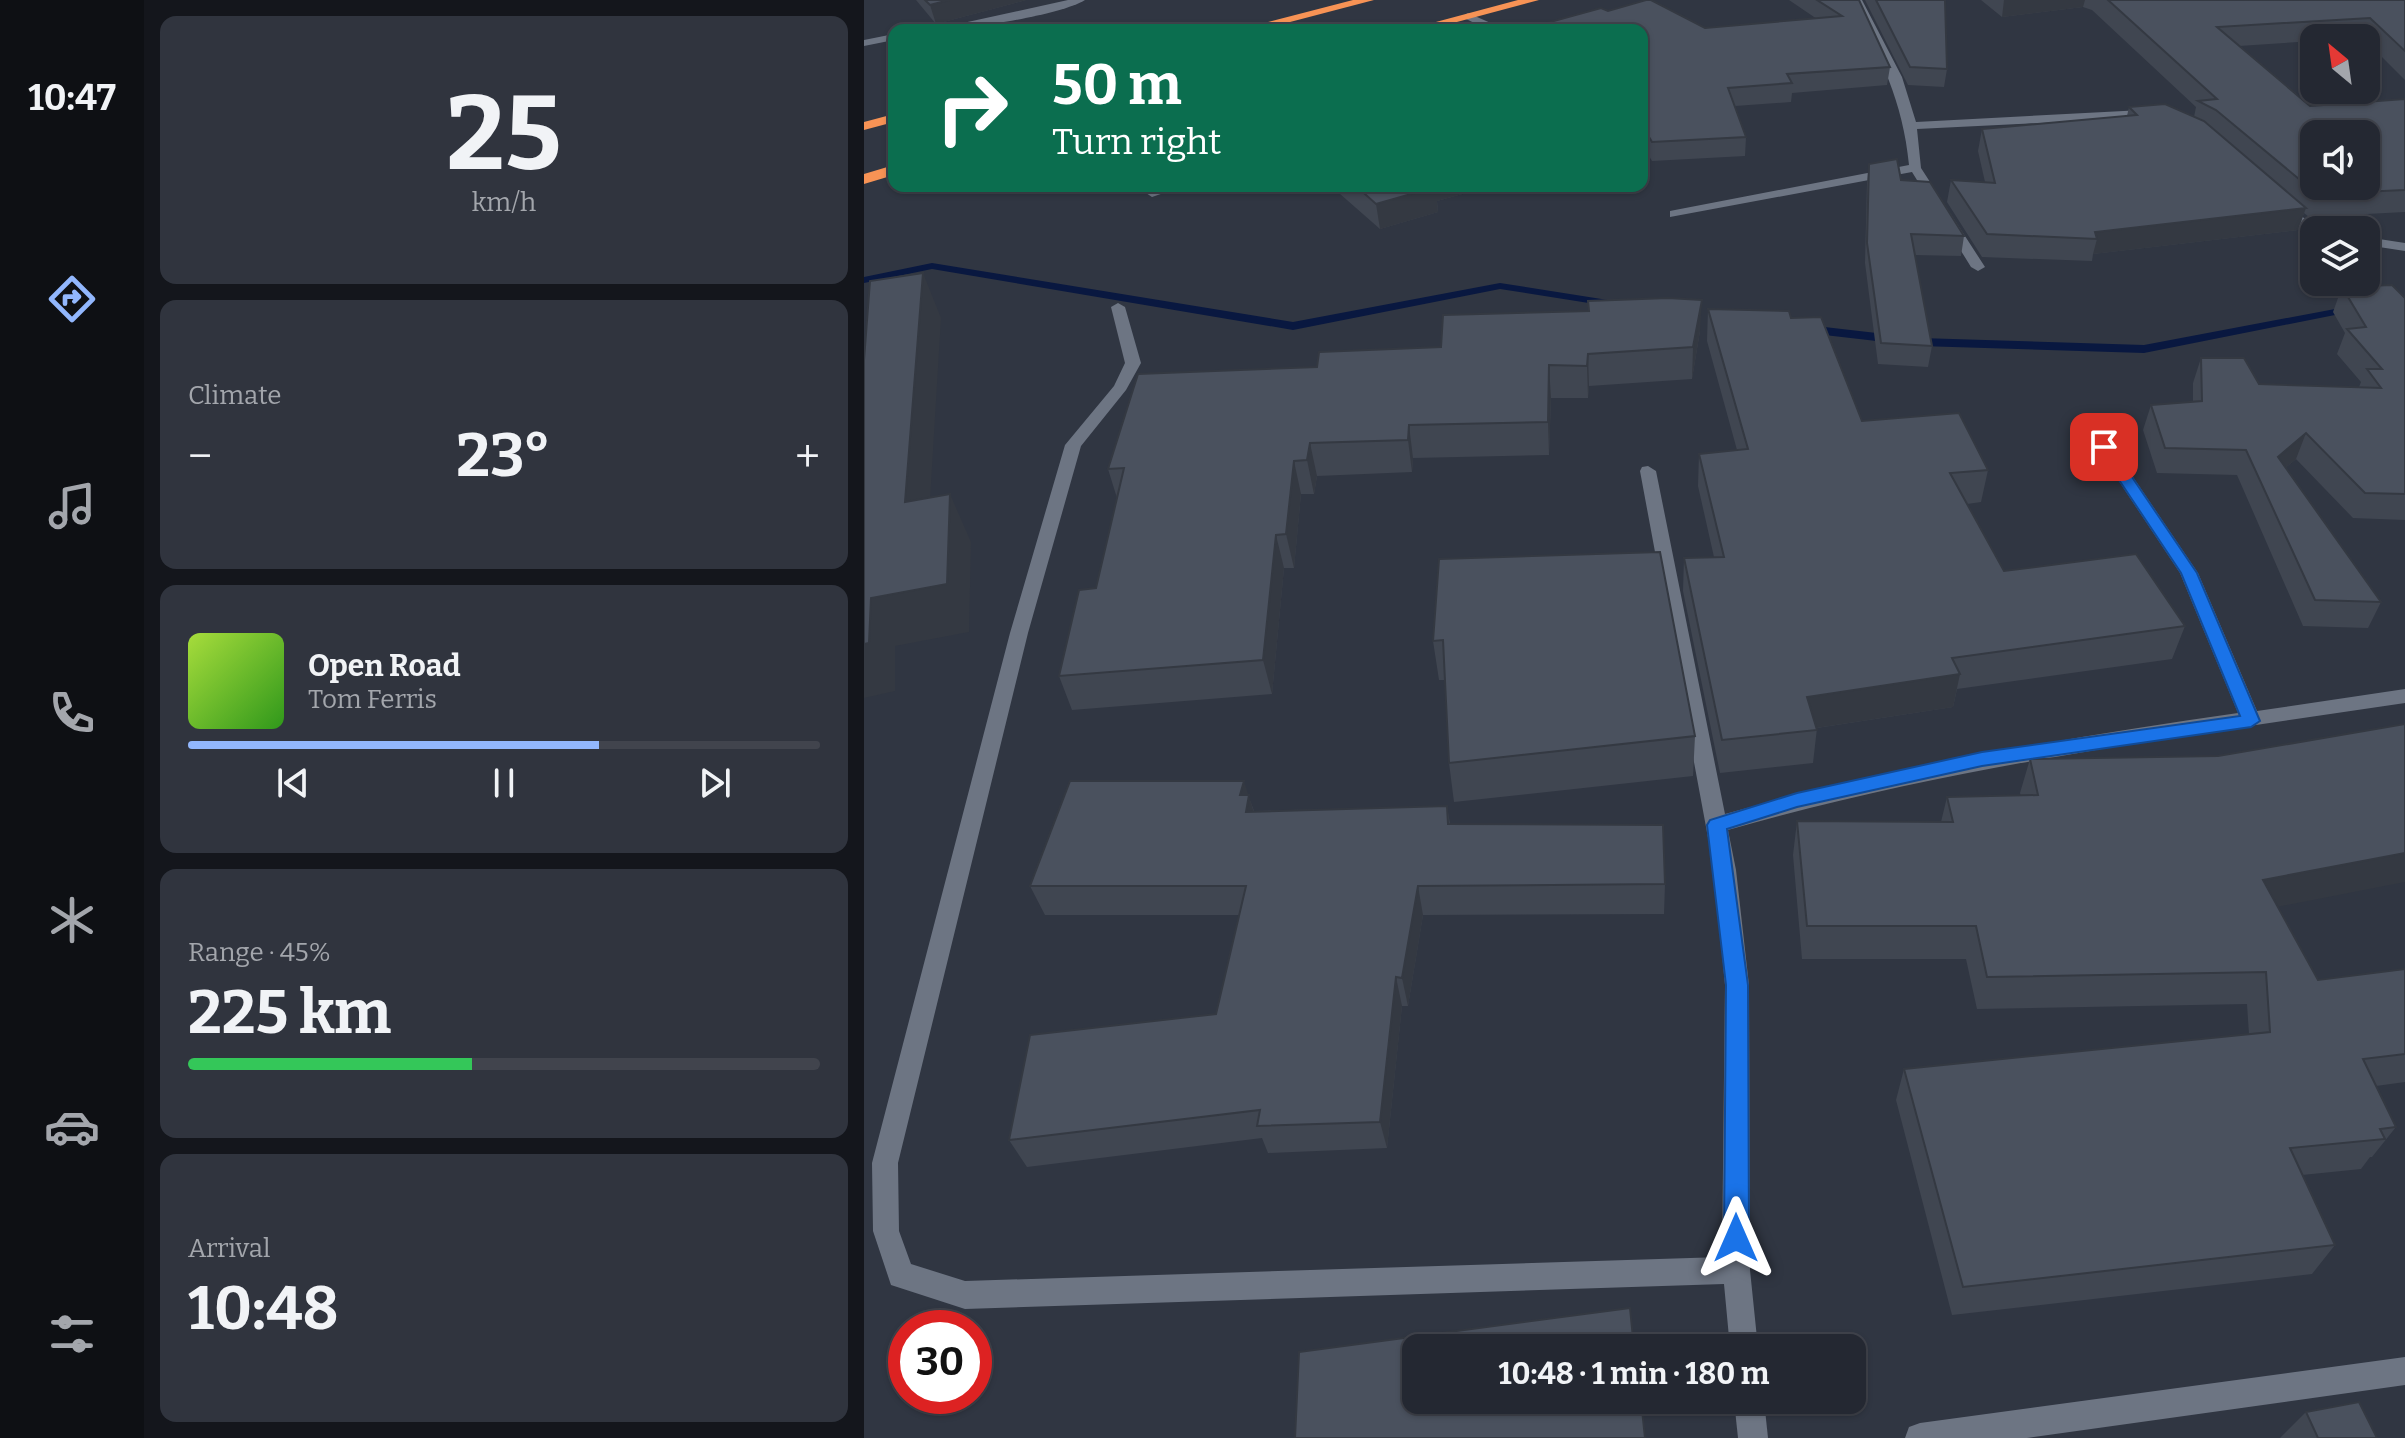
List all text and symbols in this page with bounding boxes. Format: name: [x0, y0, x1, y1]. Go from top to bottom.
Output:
north arrow: [2300, 24, 2380, 104]
map controls: [2300, 24, 2380, 296]
text: 50 m: [1052, 52, 1182, 119]
icon: right: [920, 56, 1024, 160]
text: 25: [446, 72, 562, 197]
text: 10:47: [28, 76, 116, 120]
text: Turn right: [1052, 120, 1221, 164]
button: sound: [2300, 120, 2380, 200]
text: km/h: [472, 187, 536, 218]
button: layers: [2300, 216, 2380, 296]
icon: directions: [44, 271, 100, 327]
text: Climate: [188, 380, 282, 411]
pin: [2070, 413, 2138, 481]
text: 23°: [456, 420, 551, 492]
icon: arrive: [2082, 425, 2126, 469]
text: −: [188, 430, 212, 483]
text: +: [795, 430, 820, 483]
icon: music: [44, 478, 100, 534]
text: Open Road: [308, 648, 461, 684]
text: Tom Ferris: [308, 684, 437, 715]
icon: phone: [44, 685, 100, 741]
icon: previous: [271, 761, 315, 805]
icon: pause: [482, 761, 526, 805]
icon: next: [693, 761, 737, 805]
icon: climate: [44, 892, 100, 948]
text: Range · 45%: [188, 937, 331, 968]
text: 225 km: [188, 977, 391, 1049]
icon: car: [44, 1099, 100, 1155]
position arrow: [1694, 1196, 1778, 1280]
text: Arrival: [188, 1233, 270, 1264]
text: 10:48: [188, 1273, 339, 1345]
icon: filters: [44, 1306, 100, 1362]
speed limit sign: 30: [888, 1310, 992, 1414]
text: 10:48 · 1 min · 180 m: [1499, 1356, 1769, 1392]

